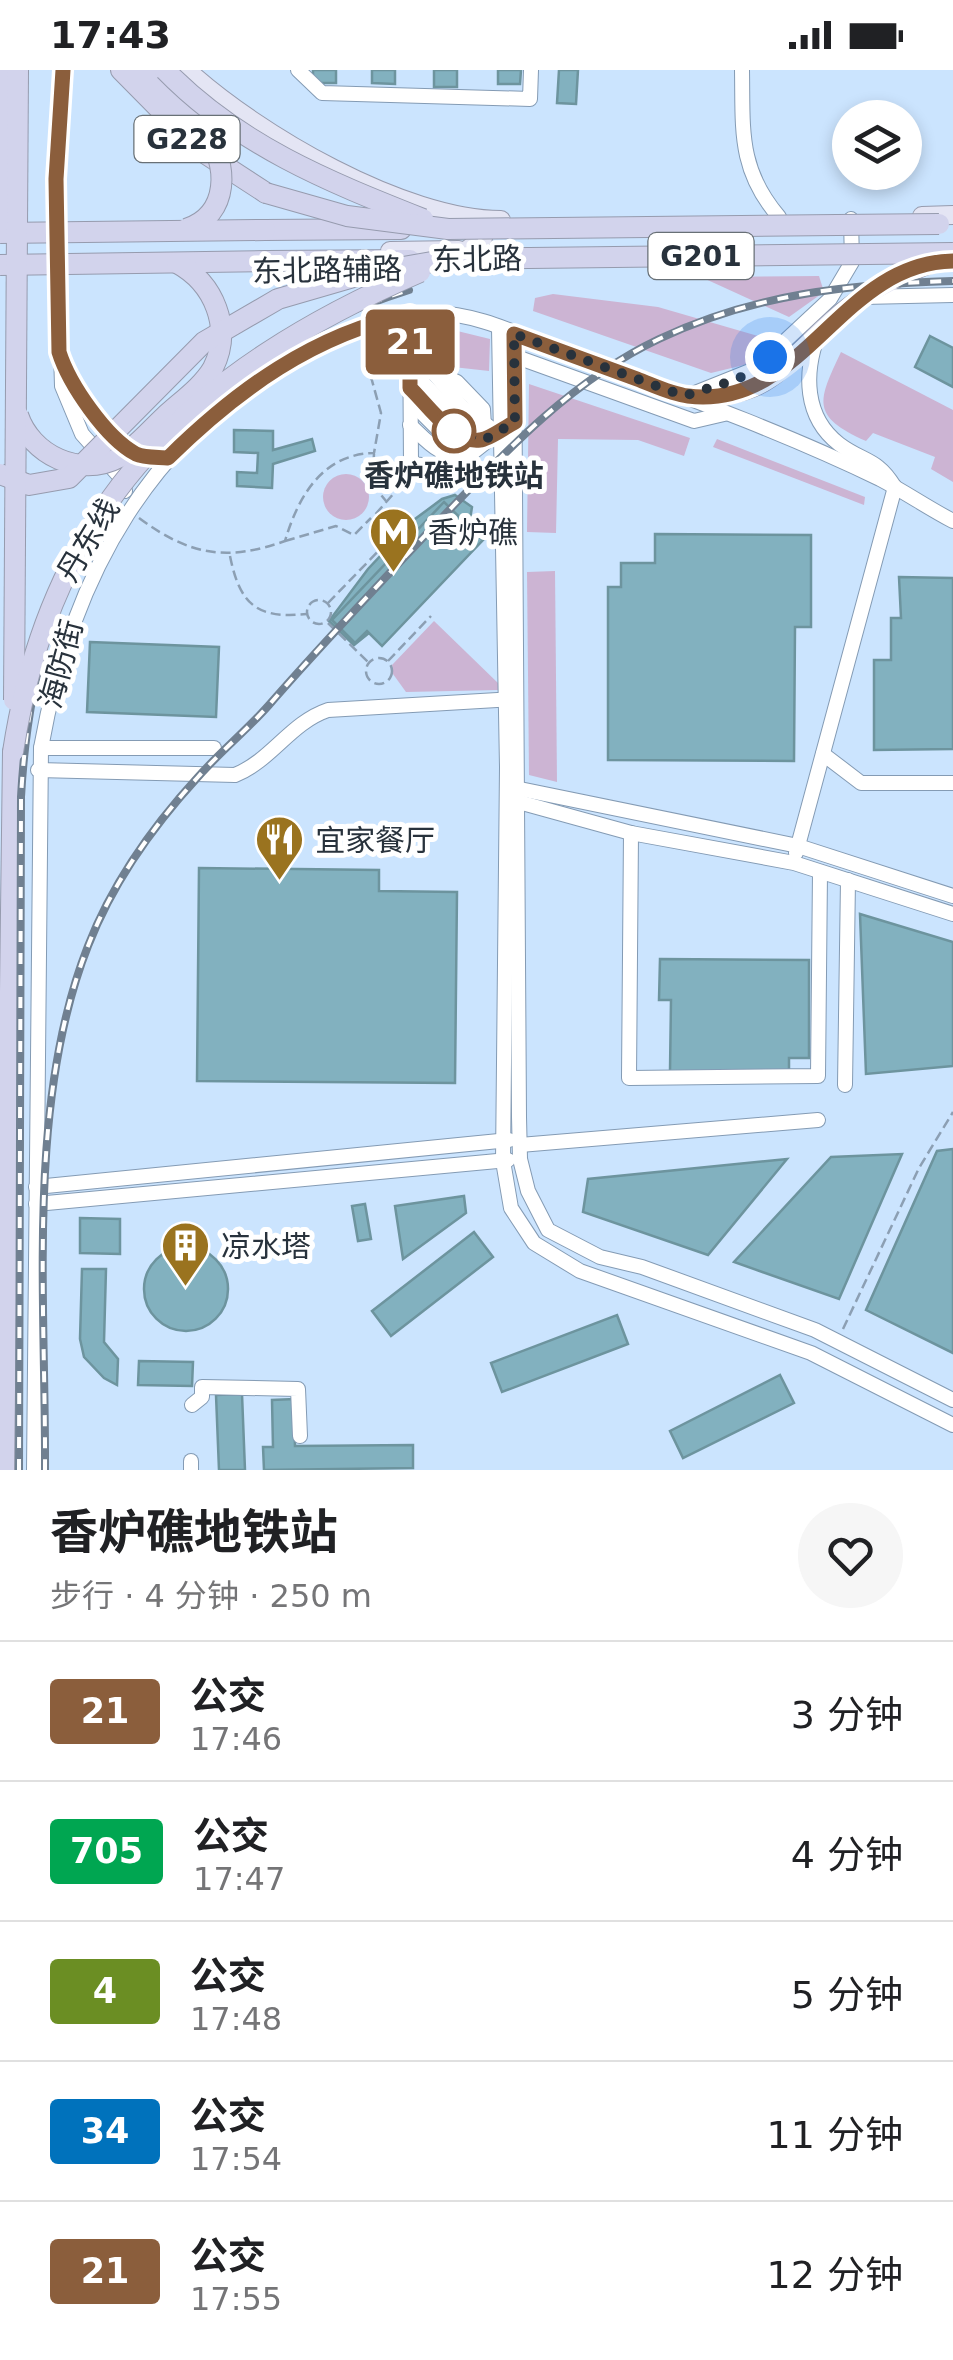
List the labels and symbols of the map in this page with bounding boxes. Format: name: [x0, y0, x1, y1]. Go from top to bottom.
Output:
road number: G228: [134, 116, 240, 162]
road number: G201: [648, 233, 754, 279]
street label: 东北路: [432, 241, 522, 277]
street label: 东北路辅路: [252, 251, 402, 289]
line badge: 21: [365, 310, 455, 374]
your location: [745, 332, 795, 382]
marker: 香炉礁地铁站: [433, 410, 475, 452]
place label: 香炉礁地铁站: [364, 458, 544, 493]
street label: 丹东线: [50, 492, 126, 588]
metro station icon: 香炉礁: [367, 506, 419, 574]
place label: 香炉礁: [428, 515, 518, 550]
street label: 海防街: [32, 616, 90, 712]
restaurant icon: 宜家餐厅: [254, 814, 306, 882]
place label: 宜家餐厅: [315, 823, 435, 858]
building icon: 凉水塔: [160, 1220, 212, 1288]
place label: 凉水塔: [221, 1229, 311, 1264]

